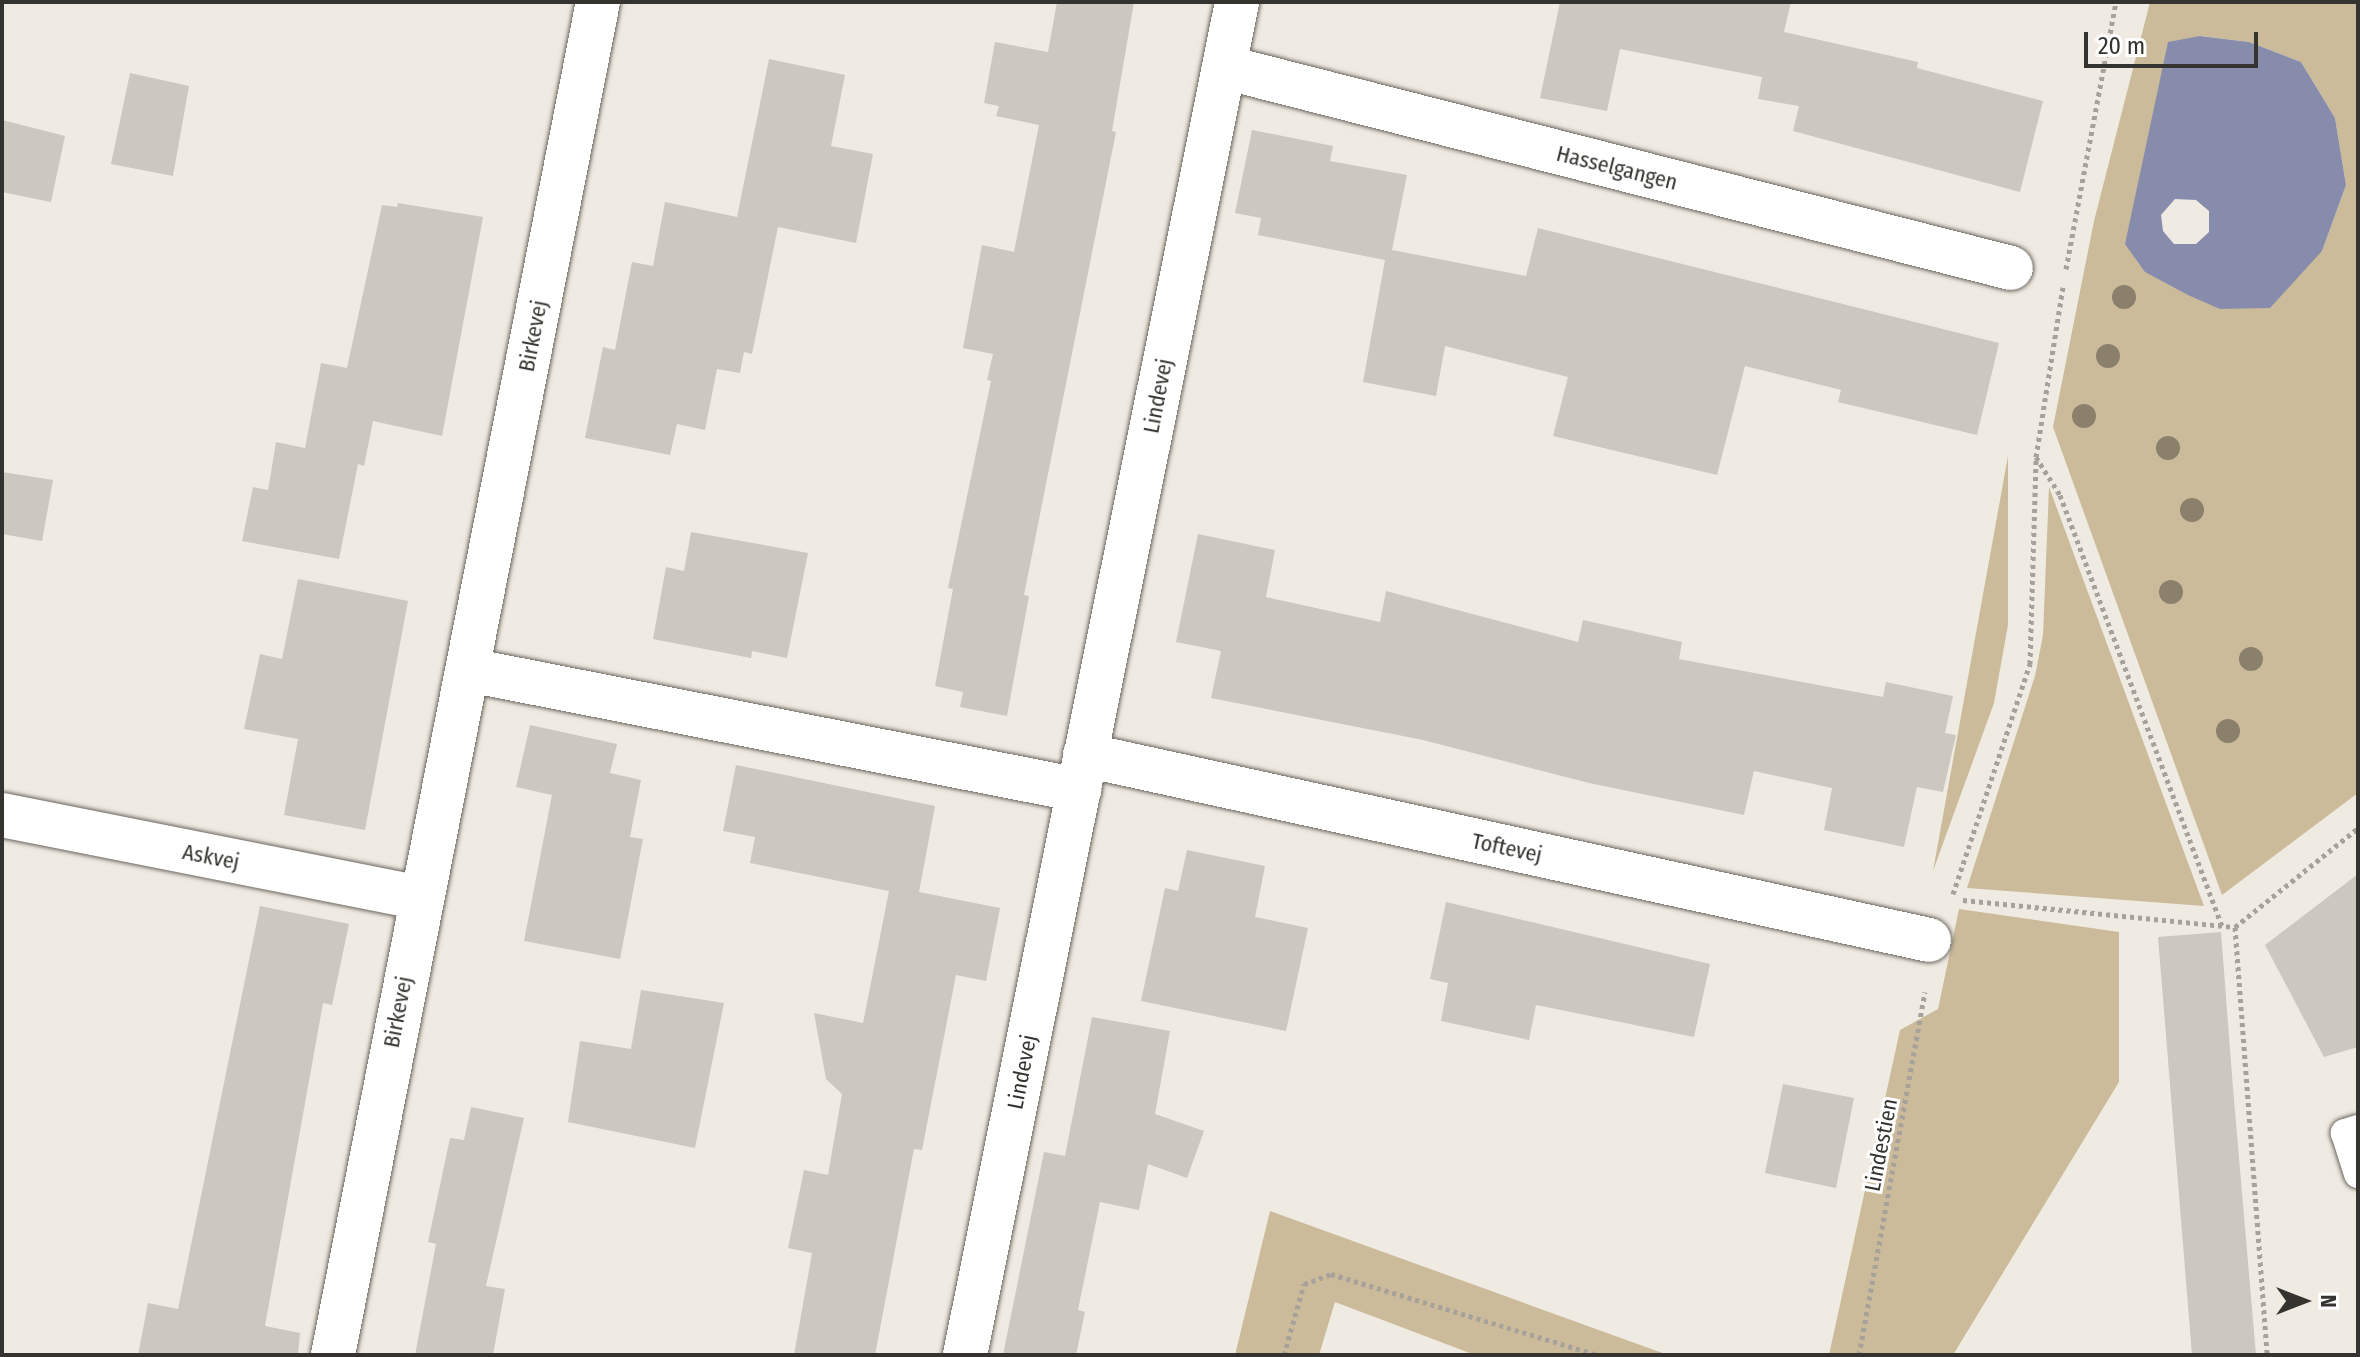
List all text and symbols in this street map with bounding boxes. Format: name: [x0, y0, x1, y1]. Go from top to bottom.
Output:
scale bar: [2088, 16, 2262, 66]
text: 20 m: [2098, 32, 2145, 60]
street label: Hasselgangen: [1554, 140, 1680, 196]
street label: Birkevej: [513, 298, 553, 374]
street label: Lindevej: [1138, 356, 1178, 436]
street label: Toftevej: [1470, 828, 1544, 868]
street label: Askvej: [180, 839, 242, 875]
street label: Birkevej: [378, 974, 418, 1050]
street label: Lindevej: [1002, 1032, 1042, 1112]
street label: Lindestien: [1859, 1096, 1903, 1194]
north arrow: [2264, 1261, 2344, 1341]
text: N: [2315, 1294, 2342, 1308]

